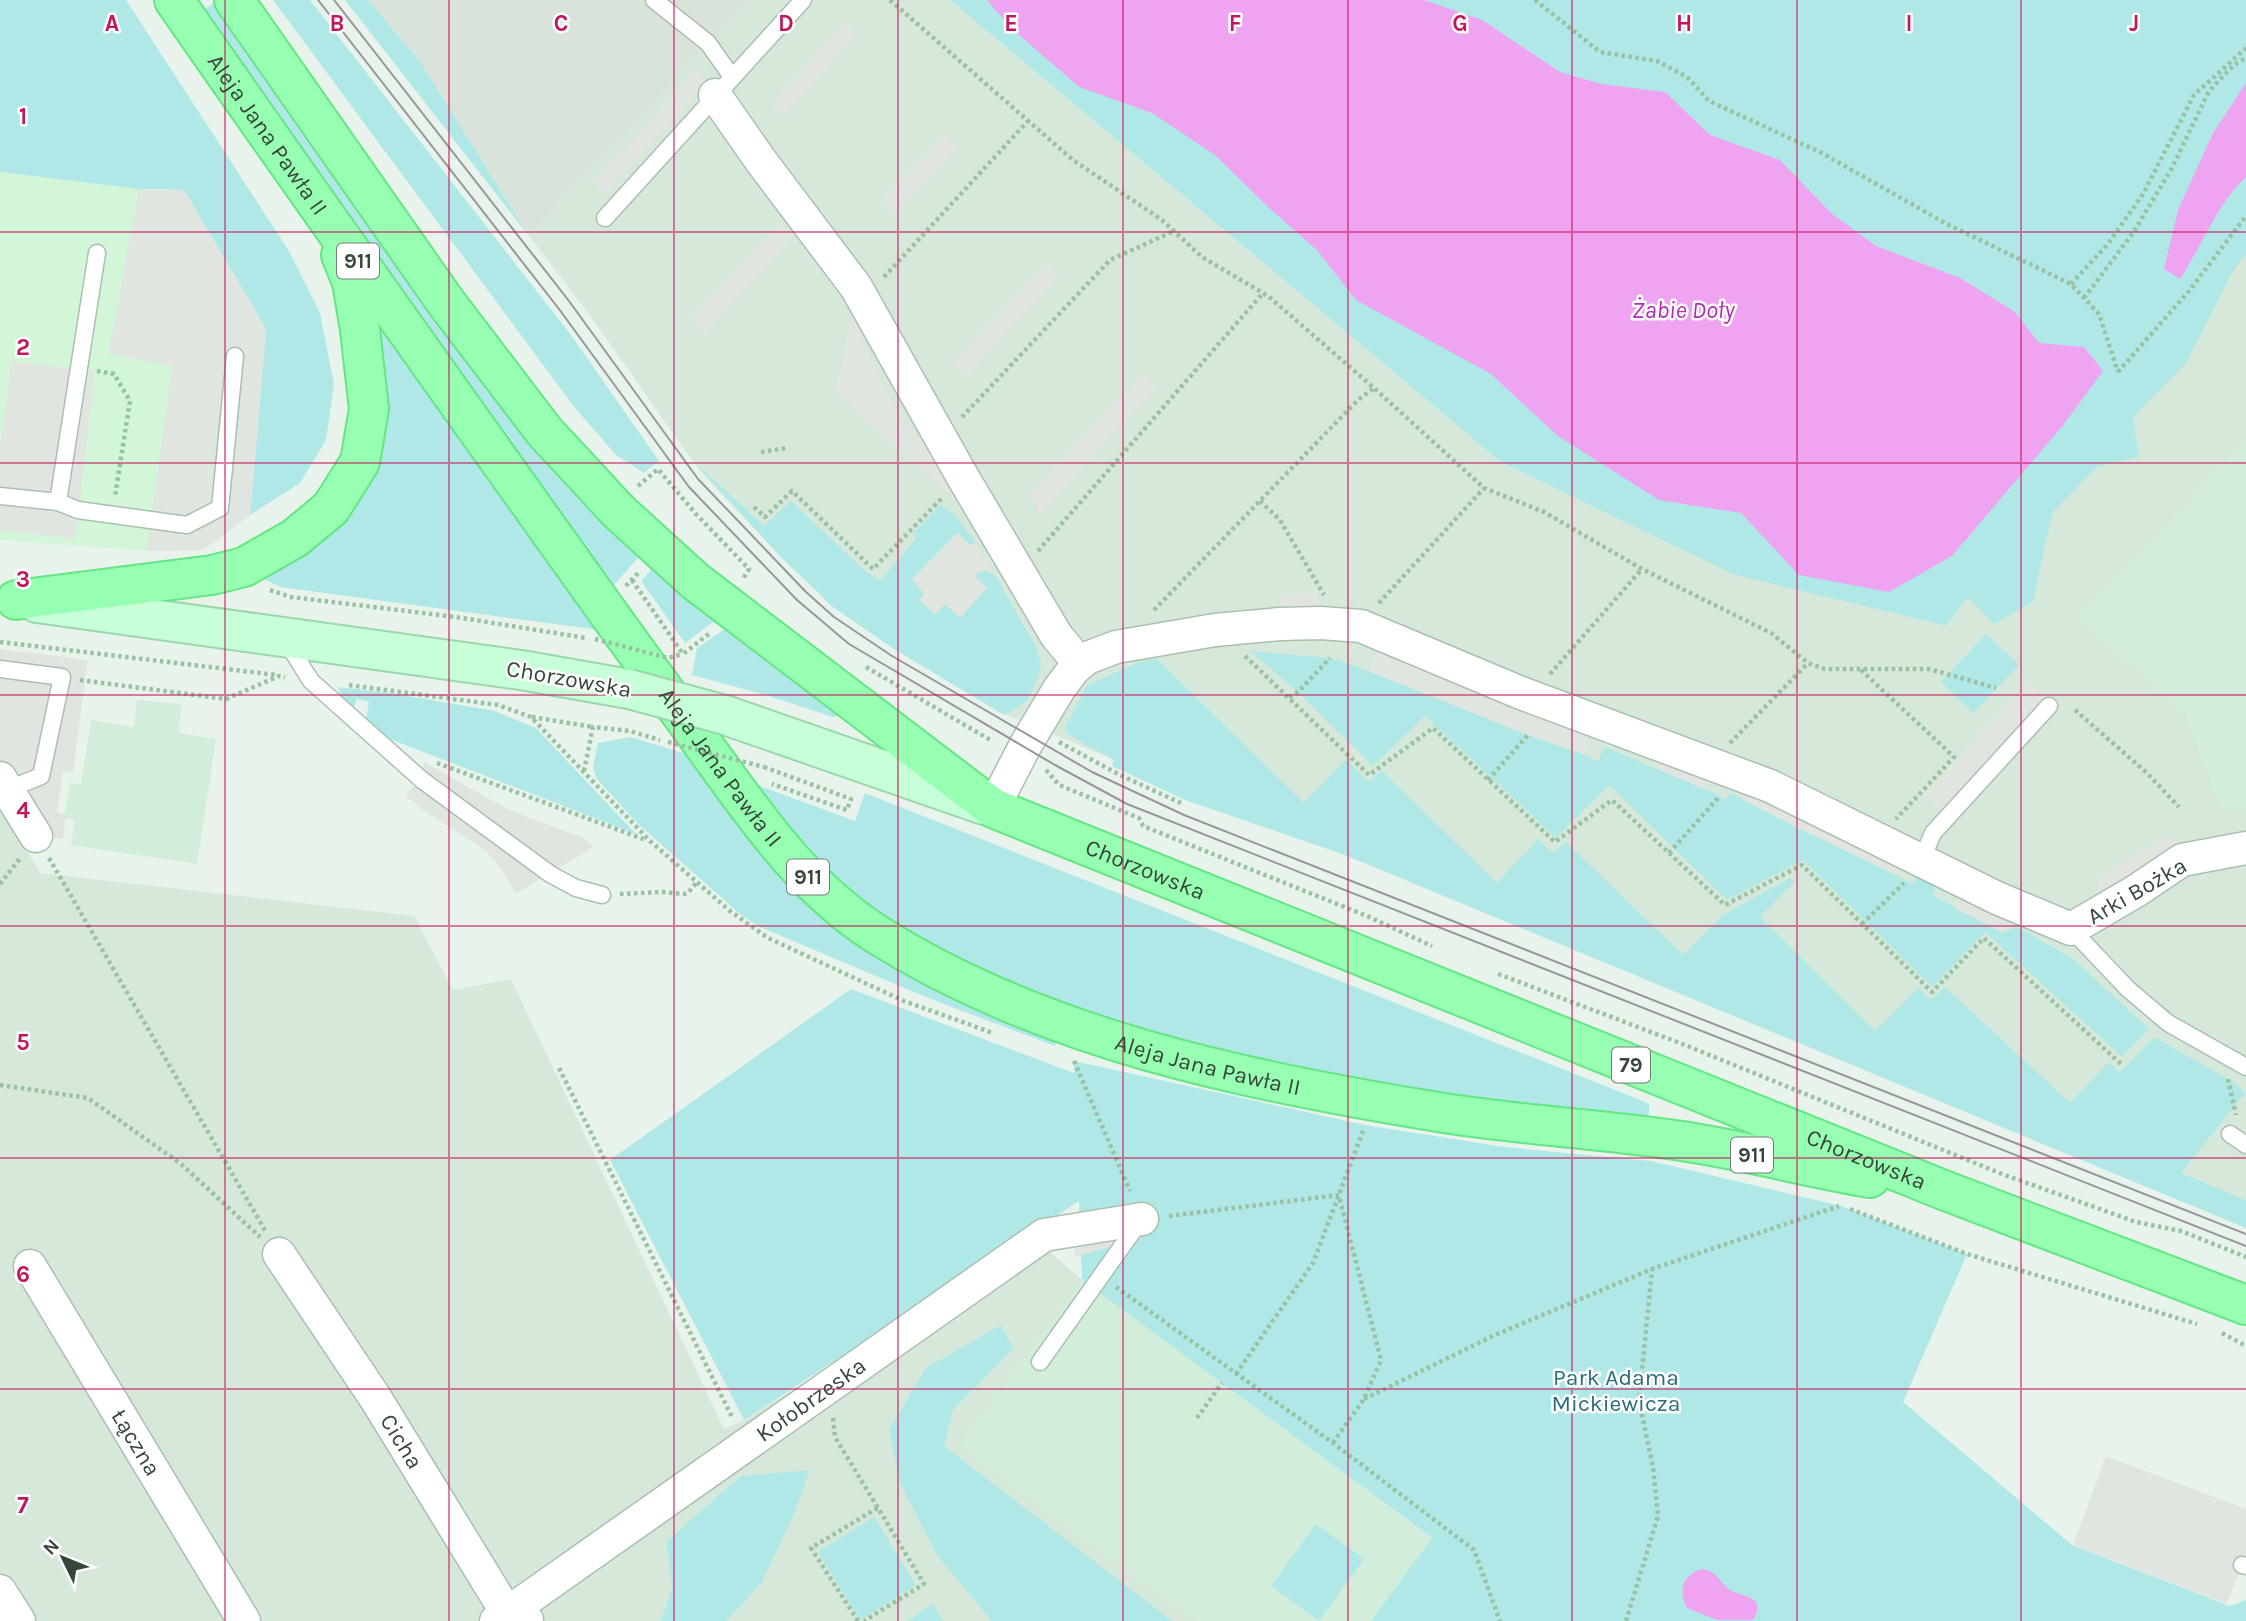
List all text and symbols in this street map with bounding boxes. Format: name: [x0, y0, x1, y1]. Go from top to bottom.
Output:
text: A: [105, 10, 119, 37]
text: B: [330, 10, 344, 37]
text: C: [554, 10, 568, 37]
text: D: [778, 10, 794, 37]
text: E: [1004, 10, 1018, 37]
text: F: [1229, 10, 1241, 37]
text: G: [1452, 10, 1468, 37]
text: H: [1676, 10, 1692, 37]
text: I: [1905, 10, 1913, 37]
text: J: [2129, 10, 2139, 37]
street label: Aleja Jana Pawła II: [202, 49, 334, 220]
text: 1: [19, 103, 27, 130]
road number: 911: [337, 244, 379, 278]
water label: Żabie Doły: [1632, 296, 1735, 324]
text: 2: [16, 334, 30, 361]
text: 3: [16, 566, 30, 593]
street label: Chorzowska: [504, 655, 634, 703]
street label: Aleja Jana Pawła II: [653, 683, 788, 852]
text: 4: [16, 797, 30, 824]
street label: Chorzowska: [1082, 833, 1209, 905]
street label: Arki Bożka: [2083, 852, 2191, 930]
road number: 911: [787, 860, 829, 894]
street label: Aleja Jana Pawła II: [1112, 1028, 1303, 1101]
text: 5: [16, 1029, 30, 1056]
road number: 79: [1612, 1048, 1650, 1082]
street label: Chorzowska: [1803, 1123, 1930, 1195]
road number: 911: [1731, 1138, 1773, 1172]
text: 6: [16, 1261, 30, 1288]
street label: Kołobrzeska: [751, 1351, 871, 1447]
park label: Park Adama Mickiewicza: [1552, 1364, 1680, 1417]
street label: Łączna: [106, 1404, 167, 1481]
street label: Cicha: [375, 1409, 429, 1474]
text: 7: [17, 1492, 29, 1519]
north arrow: [28, 1523, 98, 1593]
text: N: [39, 1535, 64, 1560]

